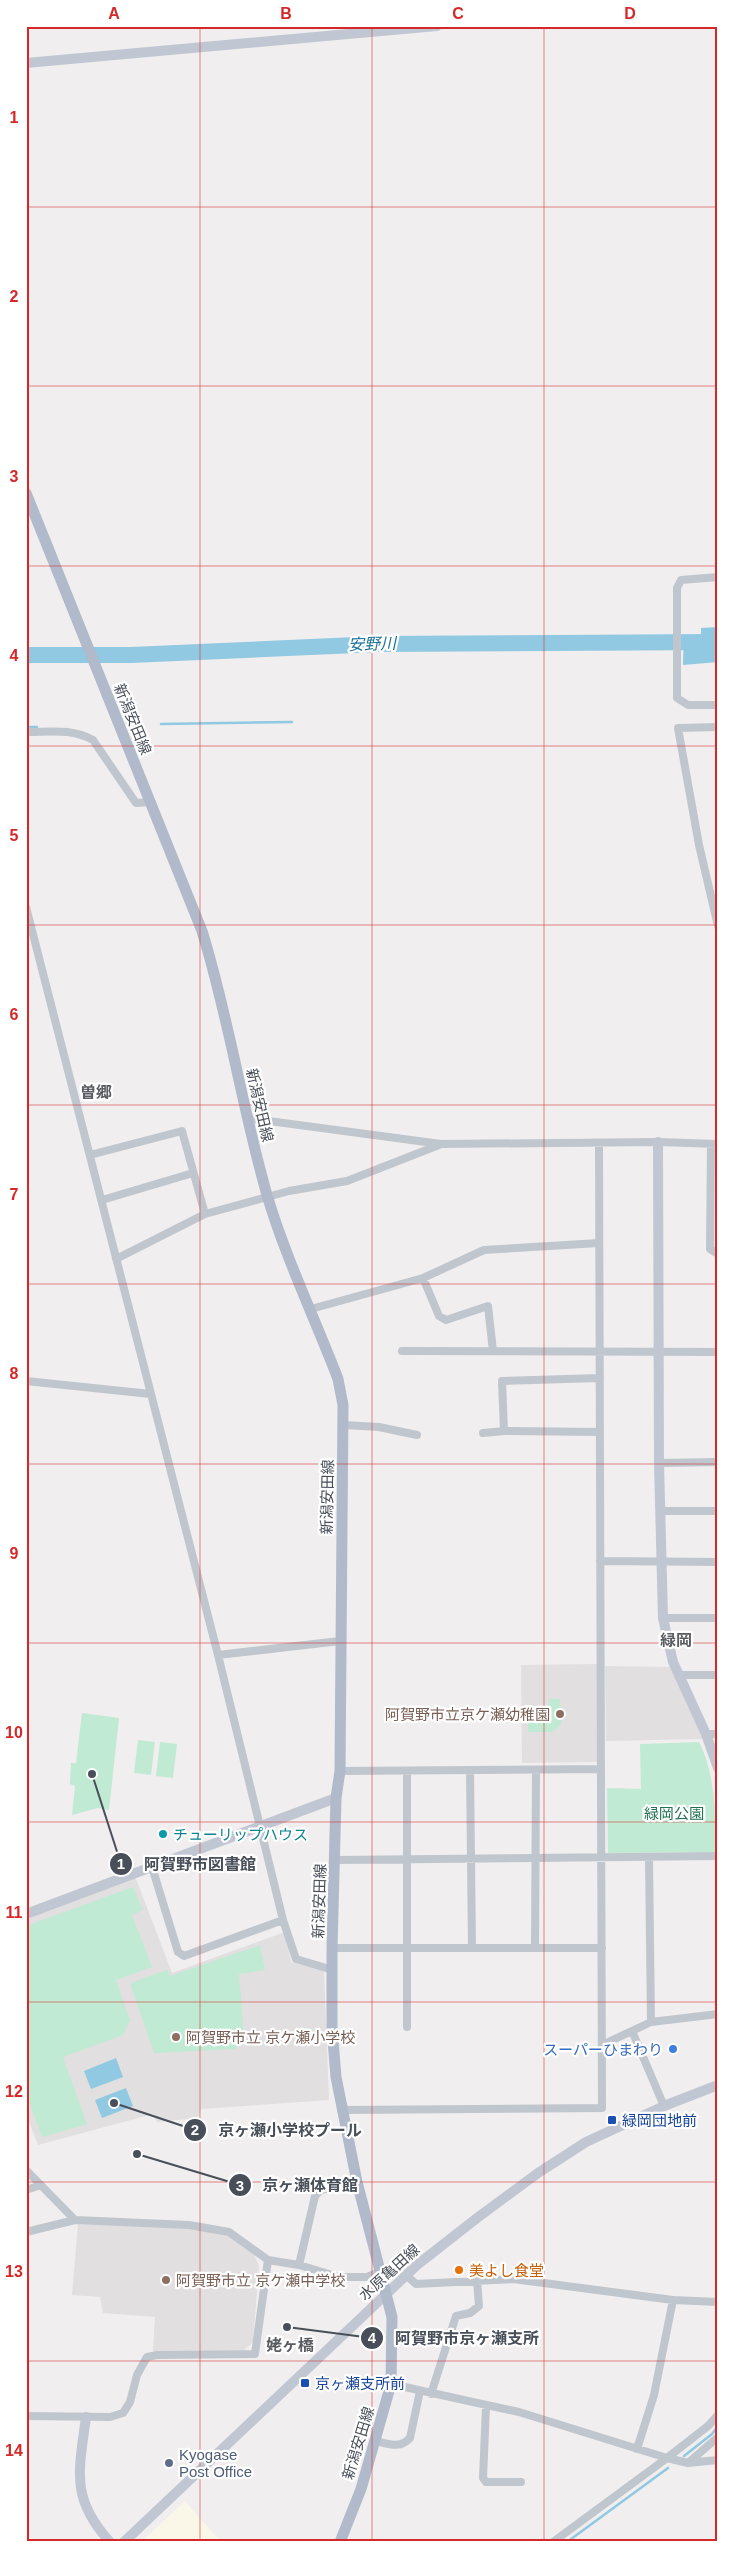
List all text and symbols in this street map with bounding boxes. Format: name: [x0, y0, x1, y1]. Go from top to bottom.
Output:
text: A: [108, 5, 120, 22]
text: B: [280, 5, 292, 22]
text: C: [452, 5, 464, 22]
text: D: [624, 5, 636, 22]
text: 1: [10, 109, 19, 126]
text: 2: [10, 288, 19, 305]
text: 3: [10, 468, 19, 485]
water label: 安野川: [348, 635, 398, 653]
text: 4: [10, 647, 19, 664]
street label: 新潟安田線: [111, 681, 155, 757]
text: 5: [10, 827, 19, 844]
text: 6: [10, 1006, 19, 1023]
street label: 新潟安田線: [243, 1067, 277, 1143]
district label: 曽郷: [80, 1084, 112, 1101]
text: 7: [10, 1186, 19, 1203]
text: 8: [10, 1365, 19, 1382]
street label: 新潟安田線: [318, 1459, 336, 1535]
text: 9: [10, 1545, 19, 1562]
district label: 緑岡: [660, 1632, 692, 1649]
place label: 阿賀野市立京ケ瀬幼稚園: [385, 1706, 550, 1723]
marker: 阿賀野市立京ケ瀬幼稚園: [554, 1708, 566, 1720]
text: 10: [5, 1724, 23, 1741]
park label: 緑岡公園: [644, 1805, 704, 1822]
place label: チューリップハウス: [173, 1826, 308, 1843]
marker: チューリップハウス: [157, 1828, 169, 1840]
callout: 阿賀野市図書館: [109, 1849, 266, 1880]
text: 1: [117, 1855, 125, 1872]
text: 阿賀野市図書館: [144, 1856, 256, 1873]
street label: 新潟安田線: [309, 1863, 329, 1939]
text: 11: [6, 1904, 23, 1921]
place label: 阿賀野市立 京ケ瀬小学校: [186, 2029, 355, 2046]
marker: 阿賀野市立 京ケ瀬小学校: [170, 2031, 182, 2043]
place label: スーパーひまわり: [543, 2041, 663, 2058]
marker: スーパーひまわり: [667, 2043, 679, 2055]
text: 12: [5, 2083, 23, 2100]
place label: 緑岡団地前: [622, 2112, 697, 2129]
marker: 緑岡団地前: [606, 2114, 618, 2126]
callout: 京ヶ瀬小学校プール: [183, 2115, 372, 2146]
text: 2: [191, 2121, 199, 2138]
text: 京ヶ瀬小学校プール: [218, 2122, 362, 2139]
callout: 京ヶ瀬体育館: [227, 2170, 368, 2201]
text: 3: [236, 2177, 244, 2194]
text: 京ヶ瀬体育館: [262, 2177, 358, 2194]
street label: 水原亀田線: [355, 2241, 423, 2303]
place label: 美よし食堂: [469, 2262, 544, 2279]
text: 13: [5, 2263, 23, 2280]
marker: 美よし食堂: [453, 2264, 465, 2276]
place label: 阿賀野市立 京ケ瀬中学校: [176, 2272, 345, 2289]
marker: 阿賀野市立 京ケ瀬中学校: [160, 2274, 172, 2286]
callout: 阿賀野市京ヶ瀬支所: [360, 2323, 549, 2354]
text: 4: [368, 2329, 377, 2346]
text: 阿賀野市京ヶ瀬支所: [395, 2330, 539, 2347]
district label: 姥ヶ橋: [266, 2337, 314, 2354]
place label: 京ヶ瀬支所前: [315, 2375, 405, 2392]
marker: 京ヶ瀬支所前: [299, 2377, 311, 2389]
street label: 新潟安田線: [339, 2405, 377, 2481]
text: 14: [5, 2442, 23, 2459]
place label: Kyogase Post Office: [179, 2446, 252, 2480]
marker: Kyogase Post Office: [163, 2457, 175, 2469]

